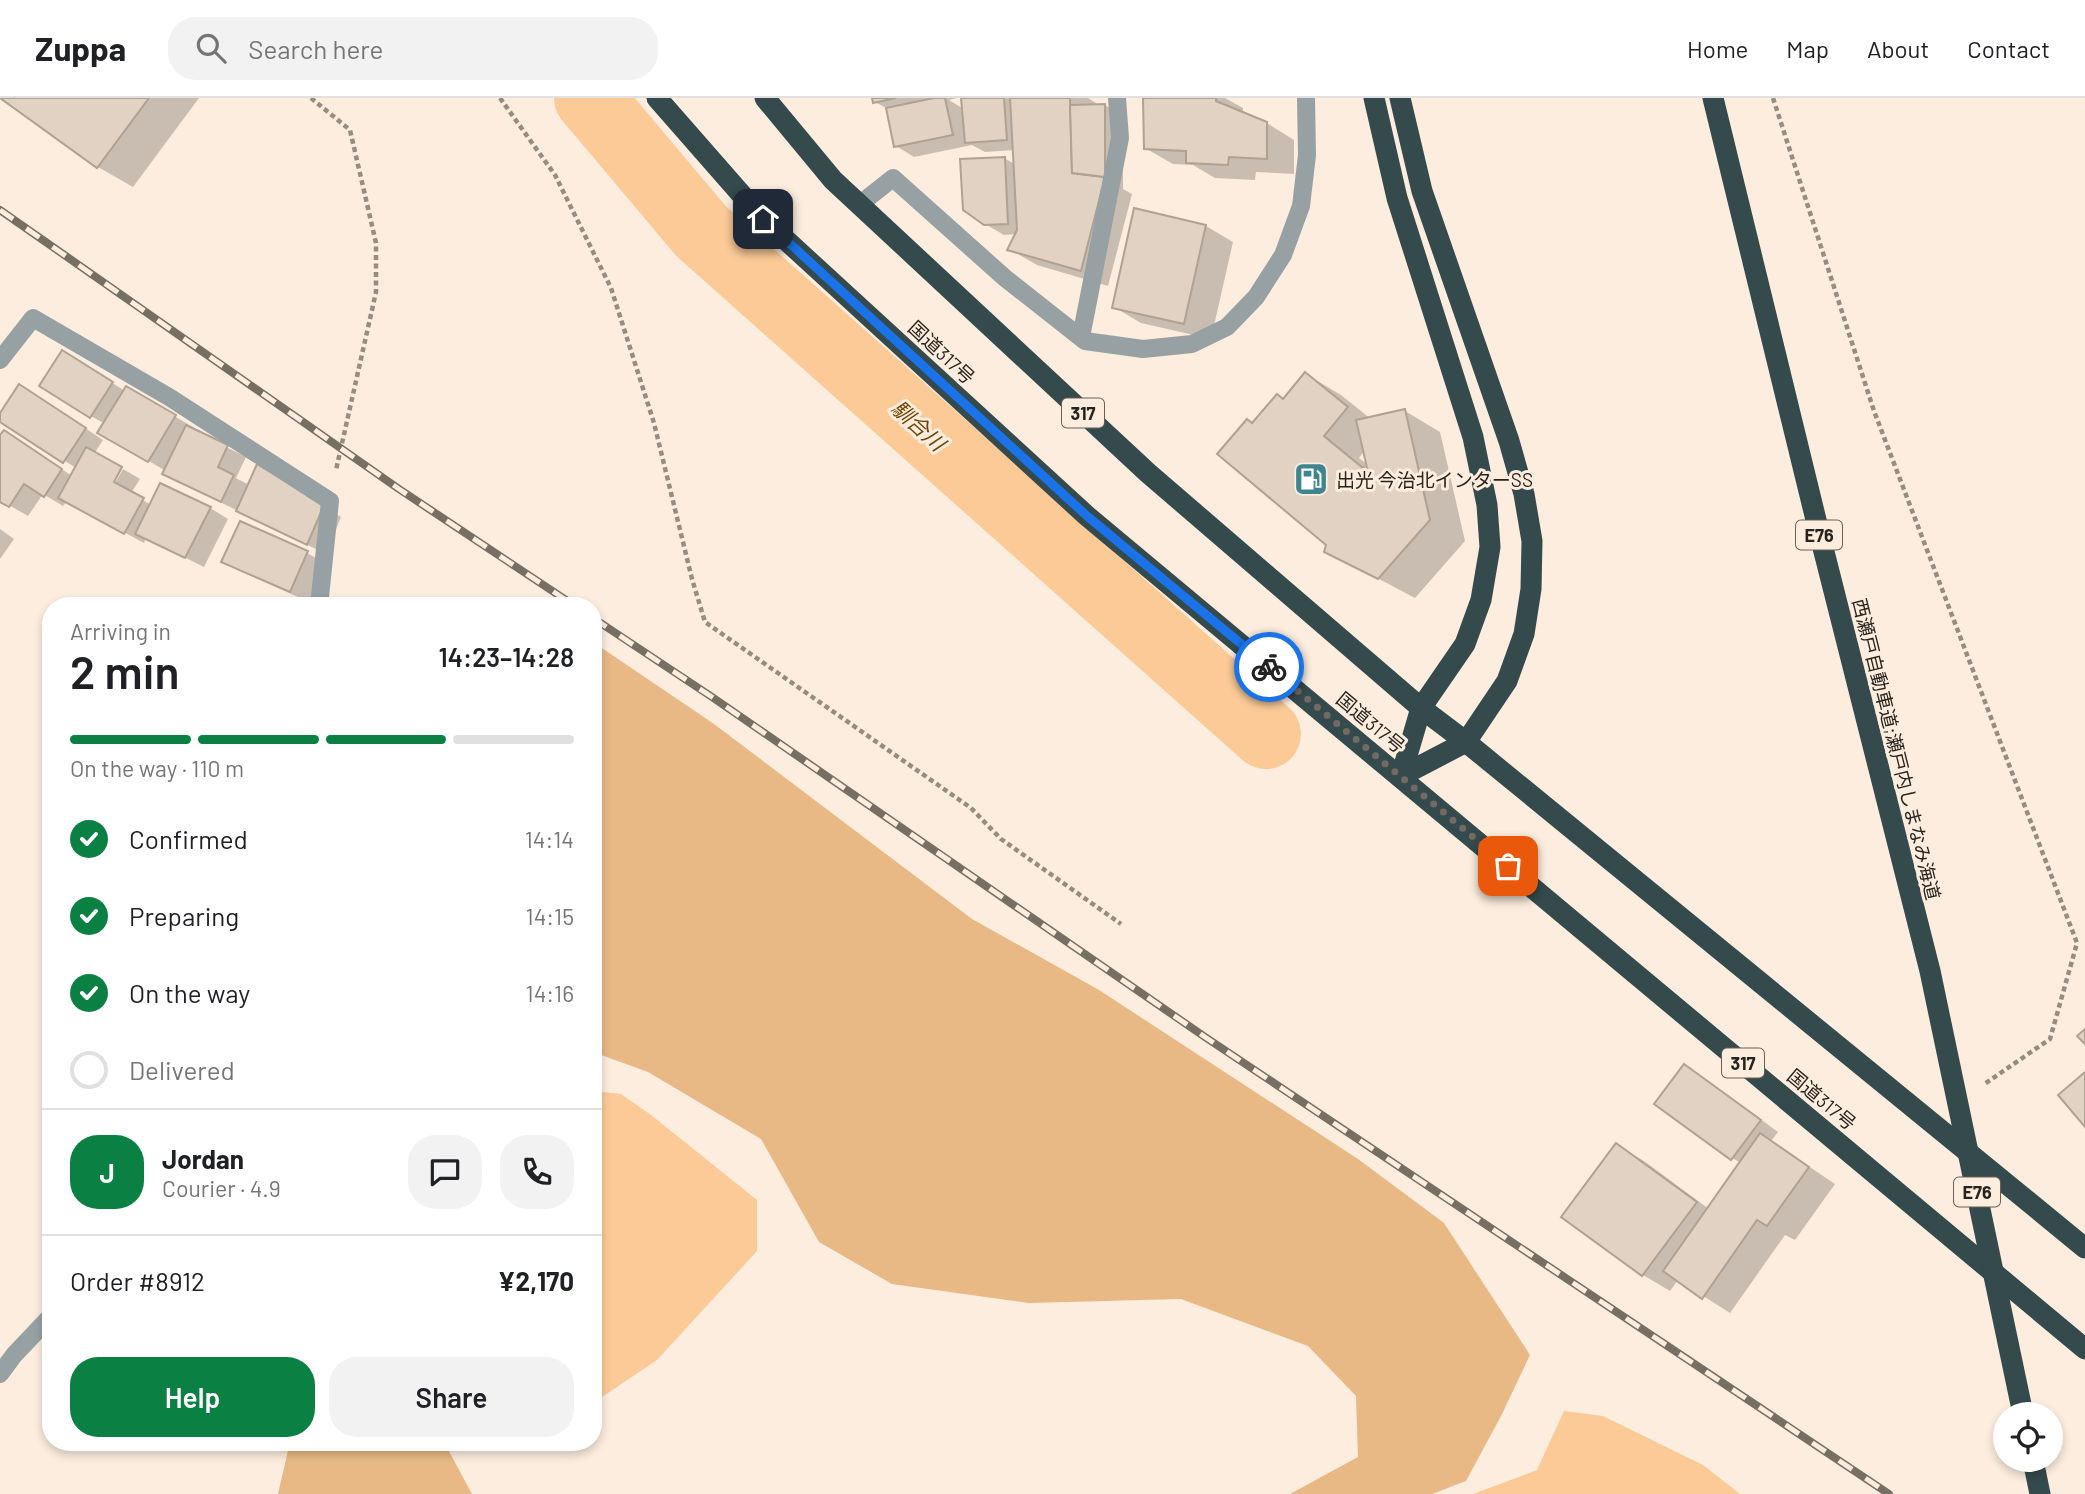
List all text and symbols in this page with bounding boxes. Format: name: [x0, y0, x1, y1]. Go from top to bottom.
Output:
search box: [168, 17, 658, 80]
text: Zuppa: [35, 28, 126, 68]
icon: search: [192, 29, 230, 67]
text: Search here: [248, 33, 383, 64]
text: Home: [1687, 34, 1748, 63]
text: Map: [1786, 34, 1829, 63]
text: About: [1867, 34, 1929, 63]
text: Contact: [1967, 34, 2050, 63]
pin: [733, 189, 793, 249]
icon: home: [744, 200, 782, 238]
street label: 国道317号: [904, 316, 980, 388]
water label: 馴合川: [887, 395, 952, 457]
road number: 317: [1062, 398, 1104, 428]
fuel station icon: 出光 今治北インターSS: [1292, 460, 1330, 498]
place label: 出光 今治北インターSS: [1336, 468, 1533, 491]
road number: E76: [1796, 520, 1842, 550]
street label: 西瀬戸自動車道;瀬戸内しまなみ海道: [1848, 596, 1946, 902]
text: Arriving in: [70, 617, 171, 645]
courier: [1234, 632, 1304, 702]
text: 14:23–14:28: [439, 641, 574, 672]
text: 2 min: [70, 643, 179, 698]
icon: bike: [1250, 648, 1288, 686]
street label: 国道317号: [1332, 687, 1410, 757]
text: On the way · 110 m: [70, 754, 244, 782]
icon: check: [70, 820, 108, 858]
text: Confirmed: [129, 823, 248, 854]
text: 14:14: [525, 825, 574, 853]
pin: [1478, 836, 1538, 896]
icon: bag: [1489, 847, 1527, 885]
icon: check: [70, 897, 108, 935]
text: Preparing: [129, 900, 239, 931]
text: 14:15: [526, 902, 574, 930]
icon: check: [70, 974, 108, 1012]
text: On the way: [129, 977, 250, 1008]
text: 14:16: [526, 979, 574, 1007]
road number: 317: [1722, 1048, 1764, 1078]
text: Delivered: [129, 1054, 235, 1085]
street label: 国道317号: [1783, 1064, 1861, 1134]
button: chat: [408, 1135, 482, 1209]
button: phone: [500, 1135, 574, 1209]
text: Jordan: [162, 1143, 244, 1174]
text: J: [99, 1157, 115, 1188]
text: Courier · 4.9: [162, 1174, 281, 1202]
road number: E76: [1954, 1177, 2000, 1206]
text: Order #8912: [70, 1265, 205, 1296]
text: ¥2,170: [498, 1265, 574, 1296]
button: Help: [70, 1357, 315, 1437]
button: Share: [329, 1357, 574, 1437]
map controls: [1993, 1402, 2063, 1472]
button: locate: [1993, 1402, 2063, 1472]

